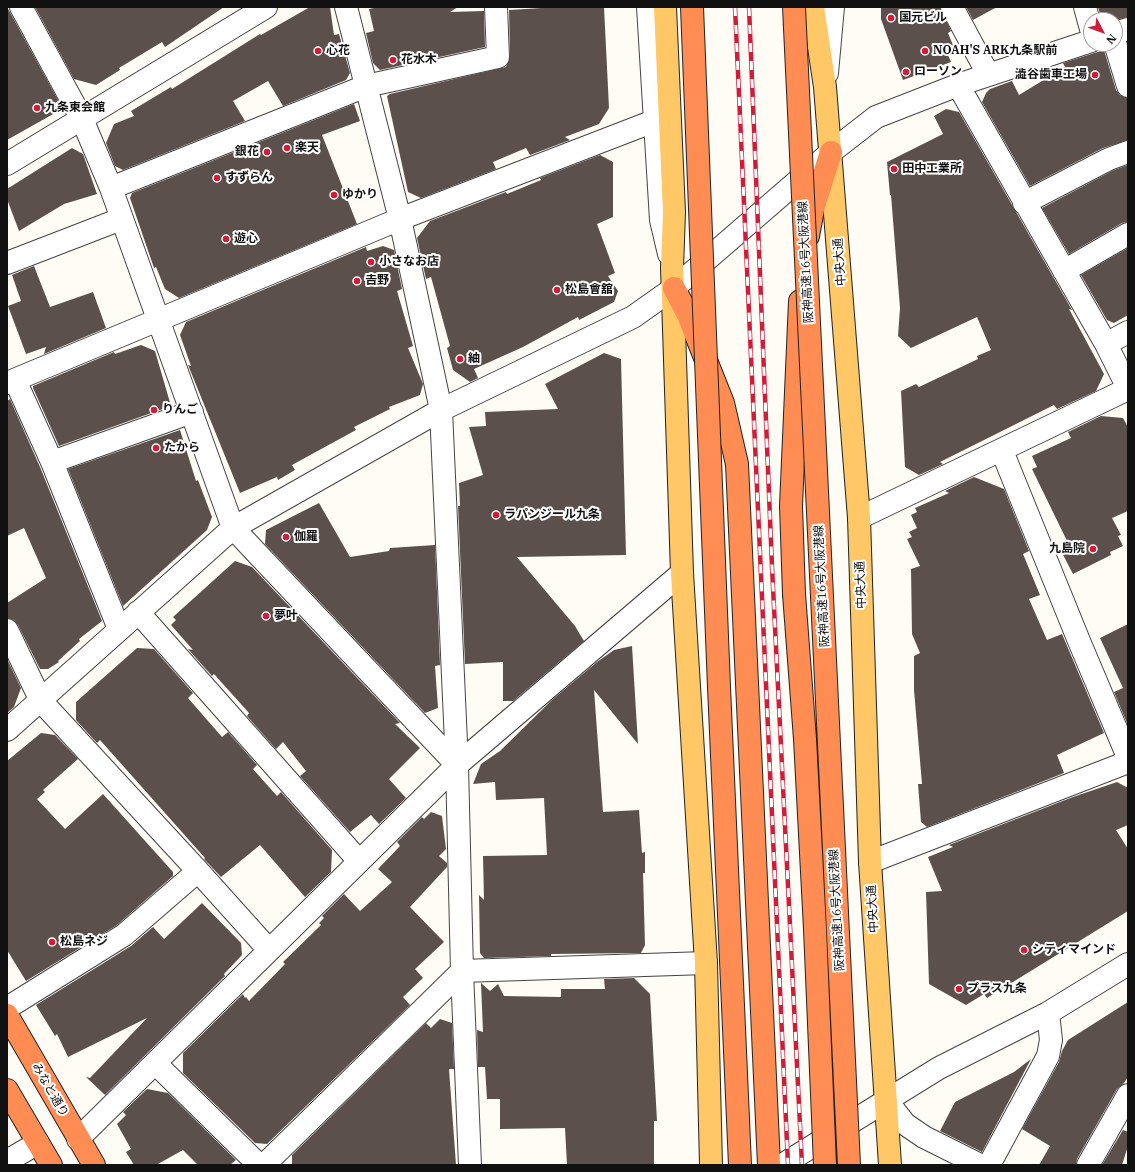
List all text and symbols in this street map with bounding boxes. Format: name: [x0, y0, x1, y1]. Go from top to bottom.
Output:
place label: 国元ビル: [899, 11, 947, 25]
north arrow: [1083, 12, 1123, 52]
marker: 国元ビル: [886, 13, 896, 23]
text: N: [1103, 31, 1119, 47]
place label: 心花: [326, 44, 350, 58]
place label: NOAH'S ARK九条駅前: [933, 44, 1057, 58]
marker: 心花: [313, 46, 323, 56]
marker: NOAH'S ARK九条駅前: [920, 46, 930, 56]
place label: 花水木: [401, 53, 437, 67]
marker: 花水木: [388, 55, 398, 65]
place label: ローソン: [914, 65, 962, 79]
marker: ローソン: [901, 67, 911, 77]
place label: 澁谷歯車工場: [1015, 68, 1087, 82]
marker: 澁谷歯車工場: [1090, 70, 1100, 80]
place label: 九条東会館: [45, 101, 105, 115]
marker: 九条東会館: [32, 103, 42, 113]
place label: 楽天: [295, 141, 319, 155]
marker: 楽天: [282, 143, 292, 153]
place label: 銀花: [235, 145, 259, 159]
marker: 銀花: [262, 147, 272, 157]
place label: 田中工業所: [902, 162, 962, 176]
marker: 田中工業所: [889, 164, 899, 174]
place label: すずらん: [225, 171, 273, 185]
marker: すずらん: [212, 173, 222, 183]
place label: ゆかり: [342, 188, 378, 202]
marker: ゆかり: [329, 190, 339, 200]
street label: 阪神高速16号大阪港線: [796, 201, 816, 323]
place label: 遊心: [234, 232, 258, 246]
marker: 遊心: [221, 234, 231, 244]
street label: 中央大通: [831, 238, 849, 286]
place label: 小さなお店: [379, 255, 439, 269]
marker: 小さなお店: [366, 257, 376, 267]
place label: 𠮷野: [365, 274, 389, 288]
marker: 𠮷野: [352, 276, 362, 286]
place label: 松島會舘: [565, 283, 613, 297]
marker: 松島會舘: [552, 285, 562, 295]
place label: 紬: [468, 352, 480, 366]
marker: 紬: [455, 354, 465, 364]
place label: りんご: [162, 403, 198, 417]
marker: りんご: [149, 405, 159, 415]
place label: たから: [164, 441, 200, 455]
marker: たから: [151, 443, 161, 453]
place label: ラパンジール九条: [504, 508, 600, 522]
marker: ラパンジール九条: [491, 510, 501, 520]
street label: 阪神高速16号大阪港線: [812, 525, 832, 647]
place label: 伽羅: [294, 530, 318, 544]
marker: 伽羅: [281, 532, 291, 542]
place label: 九島院: [1049, 542, 1085, 556]
marker: 九島院: [1088, 544, 1098, 554]
street label: 中央大通: [853, 561, 869, 609]
place label: 夢叶: [274, 609, 298, 623]
marker: 夢叶: [261, 611, 271, 621]
street label: 阪神高速16号大阪港線: [827, 849, 847, 971]
street label: 中央大通: [865, 885, 881, 933]
place label: 松島ネジ: [60, 935, 108, 949]
marker: 松島ネジ: [47, 937, 57, 947]
place label: シティマインド: [1032, 943, 1116, 957]
marker: シティマインド: [1019, 945, 1029, 955]
place label: プラス九条: [967, 982, 1027, 996]
marker: プラス九条: [954, 984, 964, 994]
street label: みなと通り: [29, 1060, 71, 1120]

